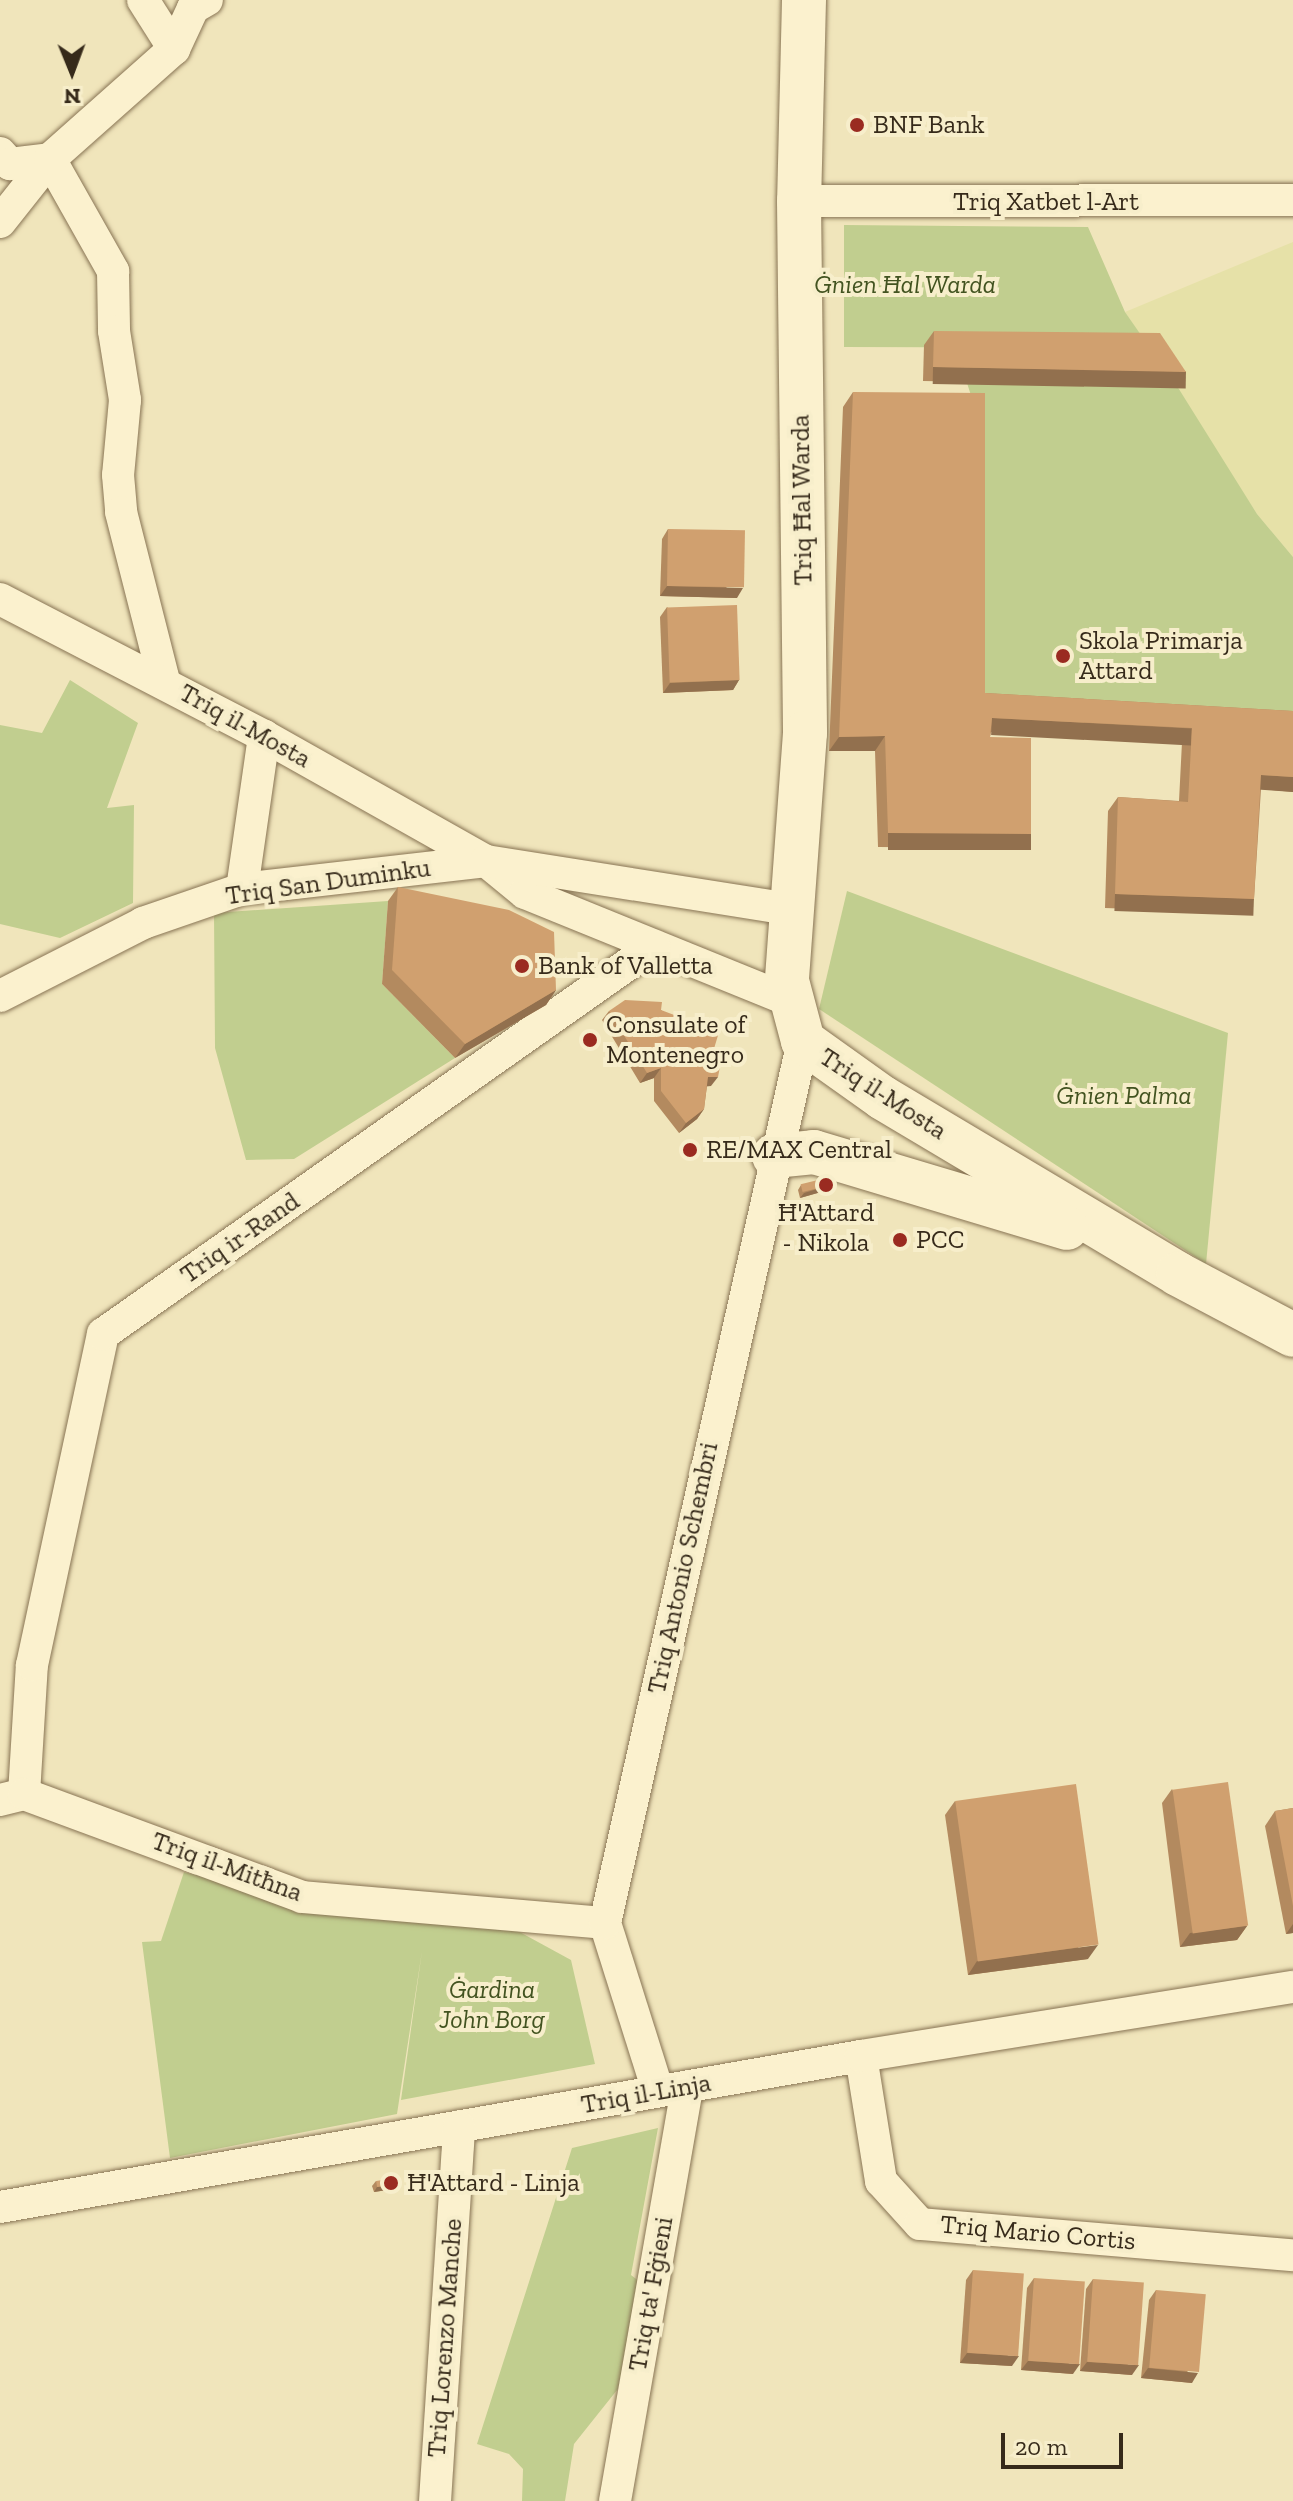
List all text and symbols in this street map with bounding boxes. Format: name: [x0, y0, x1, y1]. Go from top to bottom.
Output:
north arrow: [32, 32, 112, 112]
text: N: [64, 83, 81, 110]
place label: BNF Bank: [873, 109, 985, 141]
marker: BNF Bank: [848, 116, 866, 134]
street label: Triq Xatbet l-Art: [953, 186, 1139, 218]
park label: Ġnien Ħal Warda: [814, 269, 996, 301]
street label: Triq Ħal Warda: [785, 414, 819, 586]
place label: Skola Primarja Attard: [1079, 625, 1243, 686]
marker: Skola Primarja Attard: [1054, 647, 1072, 665]
street label: Triq il-Mosta: [174, 677, 316, 775]
street label: Triq San Duminku: [224, 852, 432, 912]
place label: Bank of Valletta: [538, 950, 714, 982]
marker: Bank of Valletta: [513, 957, 531, 975]
place label: Consulate of Montenegro: [606, 1009, 746, 1070]
marker: Consulate of Montenegro: [581, 1031, 599, 1049]
street label: Triq il-Mosta: [814, 1041, 952, 1147]
park label: Ġnien Palma: [1056, 1080, 1192, 1112]
place label: RE/MAX Central: [706, 1134, 892, 1166]
marker: RE/MAX Central: [681, 1141, 699, 1159]
marker: Ħ'Attard - Nikola: [817, 1176, 835, 1194]
street label: Triq ir-Rand: [174, 1186, 306, 1290]
place label: Ħ'Attard - Nikola: [778, 1197, 874, 1258]
place label: PCC: [916, 1224, 965, 1256]
marker: PCC: [891, 1231, 909, 1249]
street label: Triq Antonio Schembri: [641, 1439, 725, 1697]
street label: Triq il-Mitħna: [148, 1825, 306, 1909]
park label: Ġardina John Borg: [439, 1974, 545, 2036]
street label: Triq il-Linja: [579, 2067, 713, 2121]
place label: Ħ'Attard - Linja: [407, 2167, 580, 2199]
marker: Ħ'Attard - Linja: [382, 2174, 400, 2192]
street label: Triq Mario Cortis: [939, 2209, 1137, 2257]
street label: Triq ta' Fġieni: [622, 2214, 680, 2374]
street label: Triq Lorenzo Manche: [421, 2217, 469, 2459]
scale bar: [1005, 2417, 1127, 2467]
text: 20 m: [1015, 2432, 1067, 2461]

